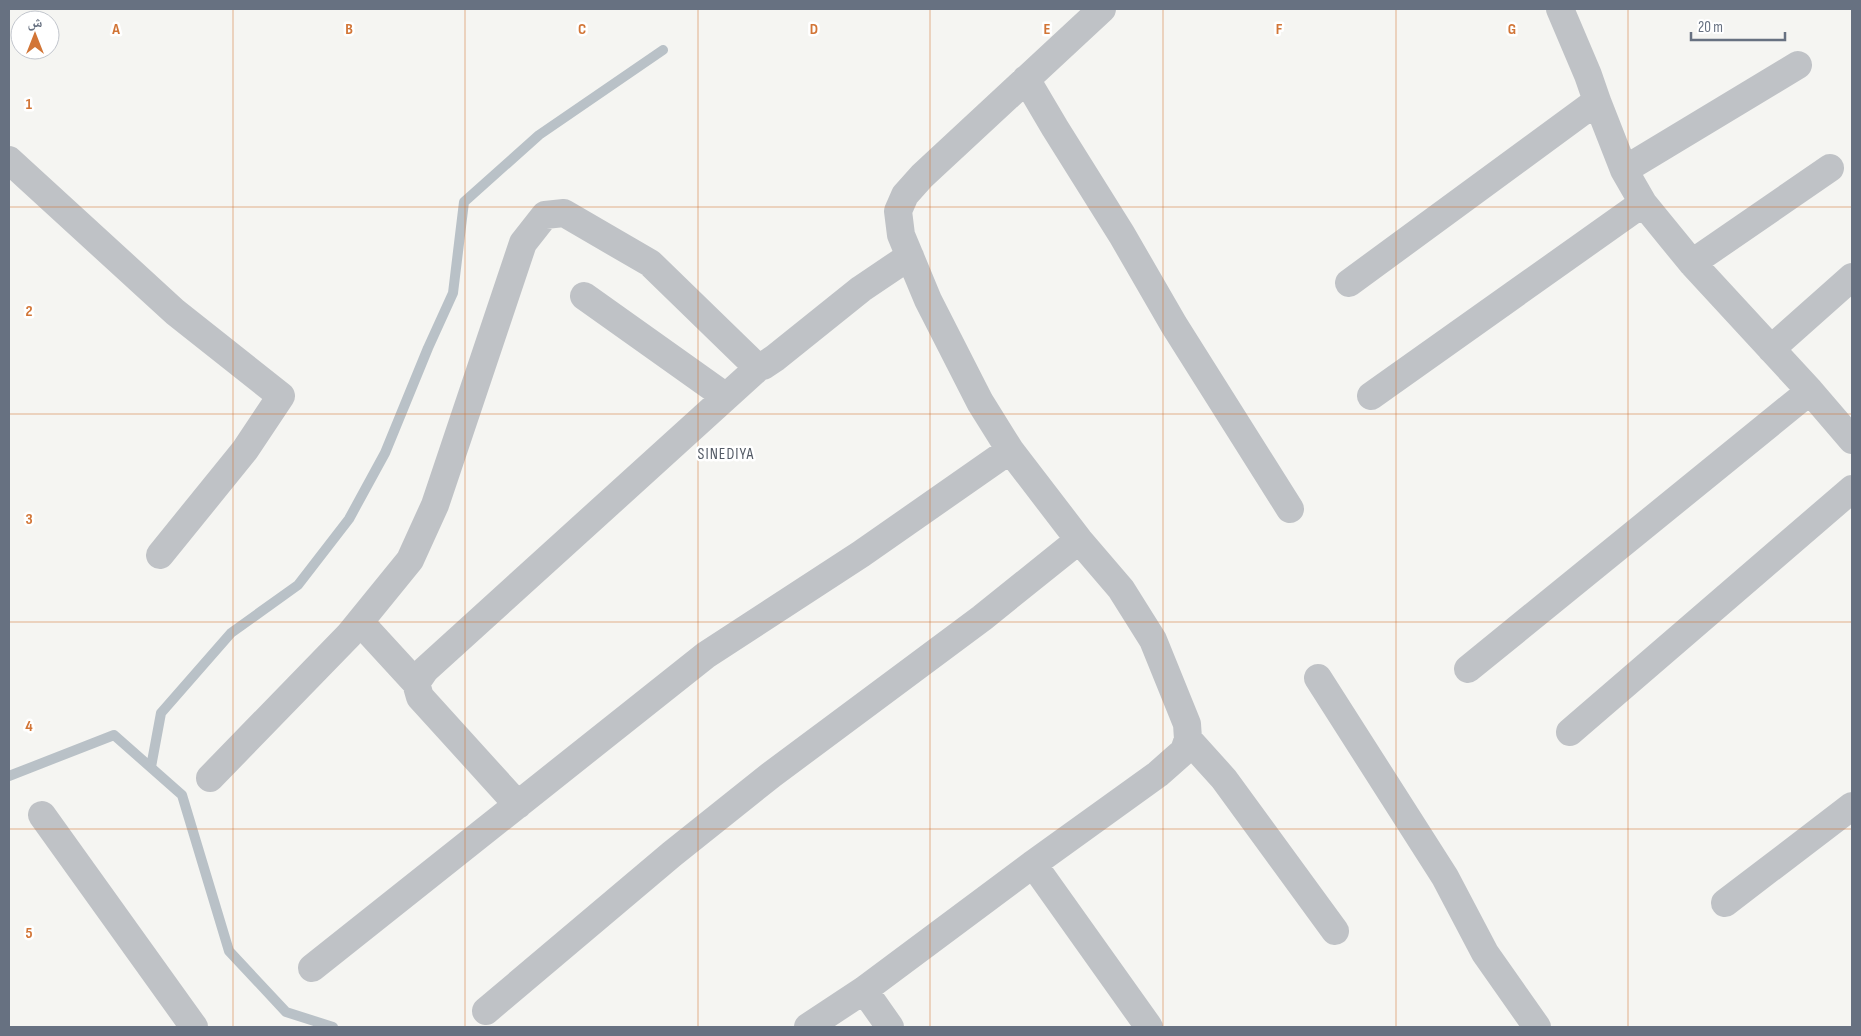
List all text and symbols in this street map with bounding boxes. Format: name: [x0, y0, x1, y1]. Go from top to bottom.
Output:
north arrow: [10, 10, 60, 60]
scale bar: [1691, 10, 1785, 42]
text: ش: [28, 14, 43, 31]
text: 20 m: [1698, 18, 1723, 37]
text: A: [111, 20, 120, 39]
text: B: [345, 20, 353, 39]
text: C: [578, 20, 586, 39]
text: D: [810, 20, 818, 39]
text: E: [1044, 20, 1051, 39]
text: F: [1276, 20, 1283, 39]
text: G: [1508, 20, 1516, 39]
text: 1: [26, 95, 33, 114]
text: 2: [25, 302, 33, 321]
district label: SINEDIYA: [698, 445, 754, 464]
text: 3: [25, 510, 33, 529]
text: 4: [25, 717, 33, 736]
text: 5: [25, 924, 33, 943]

